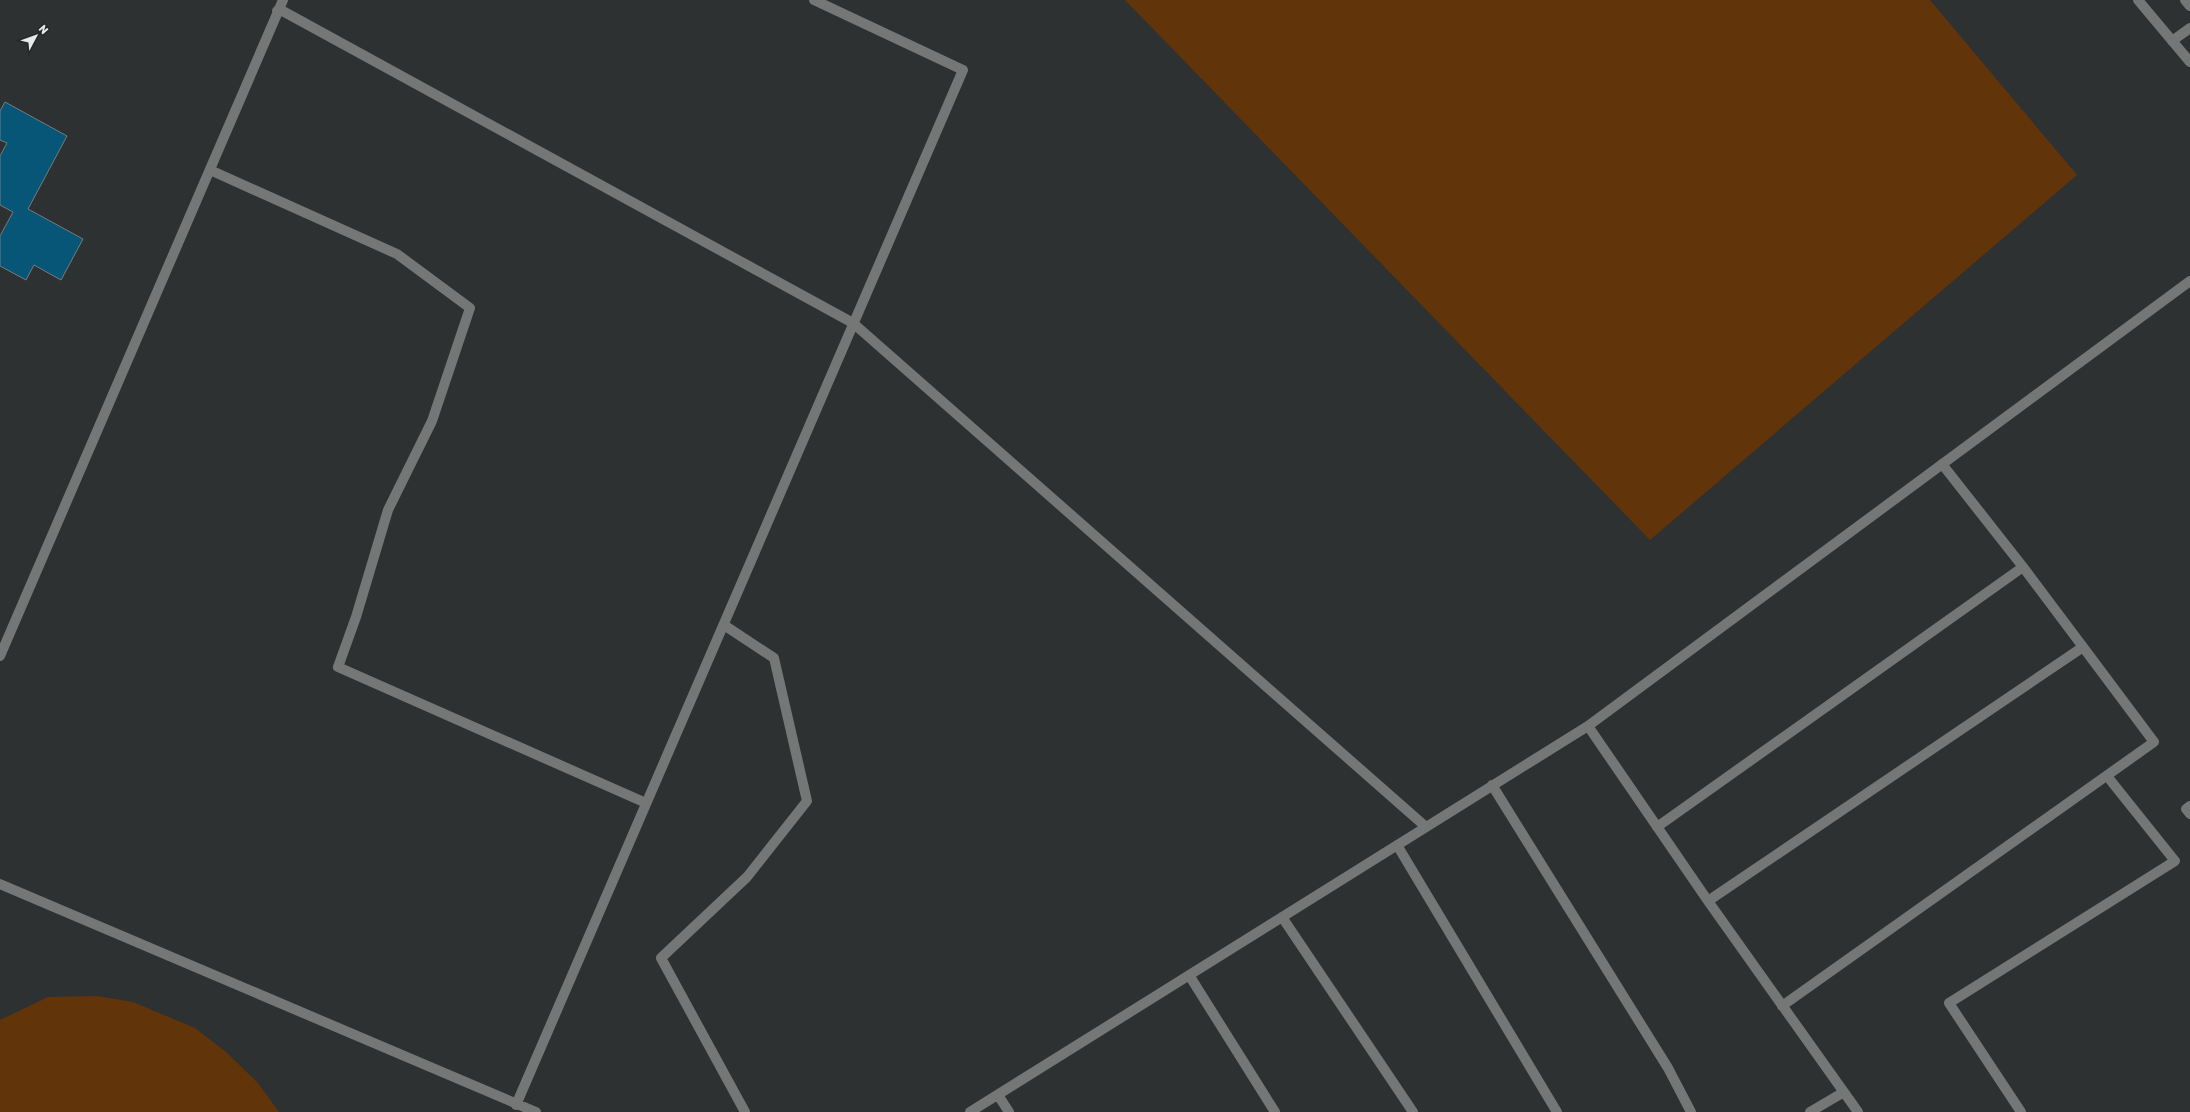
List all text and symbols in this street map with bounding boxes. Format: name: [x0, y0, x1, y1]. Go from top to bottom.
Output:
north arrow: [16, 16, 56, 56]
text: N: [36, 23, 51, 37]

